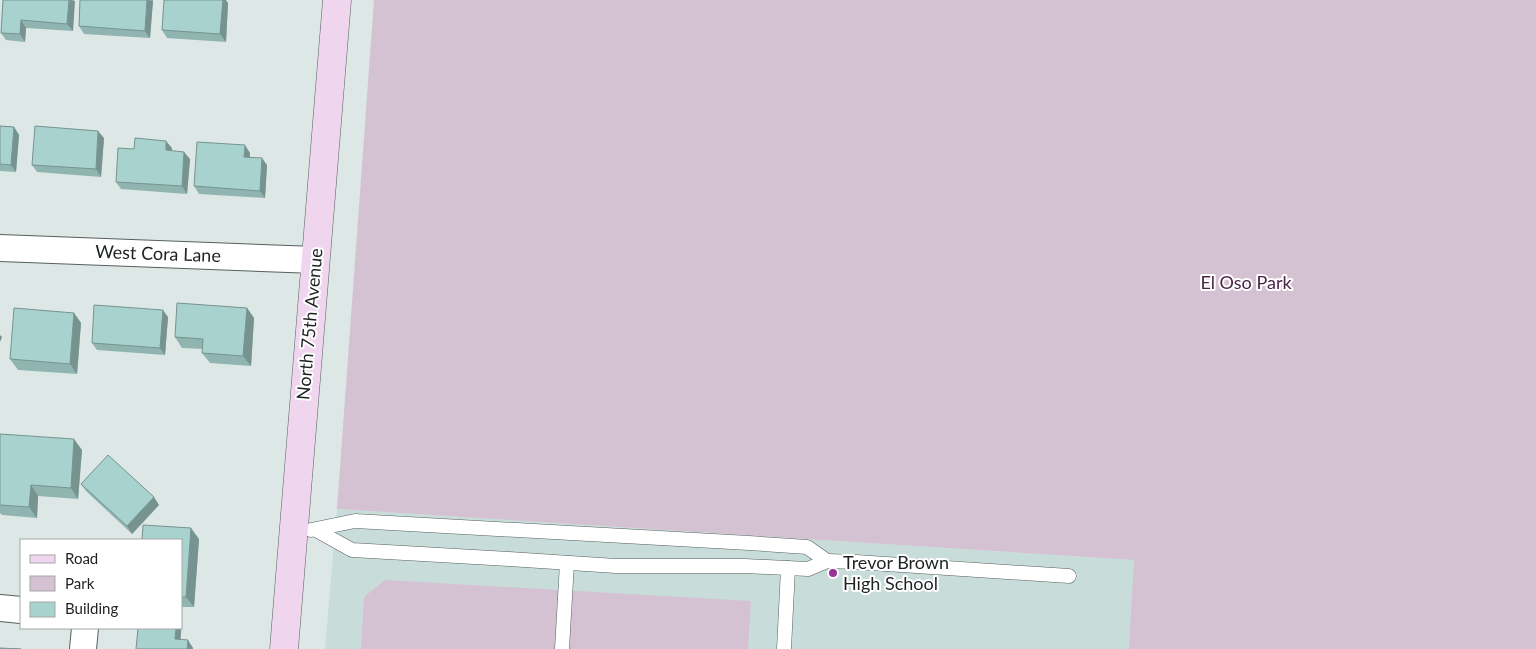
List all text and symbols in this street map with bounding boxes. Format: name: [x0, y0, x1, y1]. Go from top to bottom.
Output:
street label: West Cora Lane: [95, 240, 221, 266]
street label: North 75th Avenue: [291, 247, 327, 401]
park label: El Oso Park: [1200, 271, 1292, 293]
legend: [20, 539, 182, 629]
text: Road: [65, 549, 98, 567]
place label: Trevor Brown High School: [843, 551, 949, 594]
marker: Trevor Brown High School: [827, 567, 839, 579]
text: Park: [65, 574, 95, 592]
text: Building: [65, 599, 118, 617]

